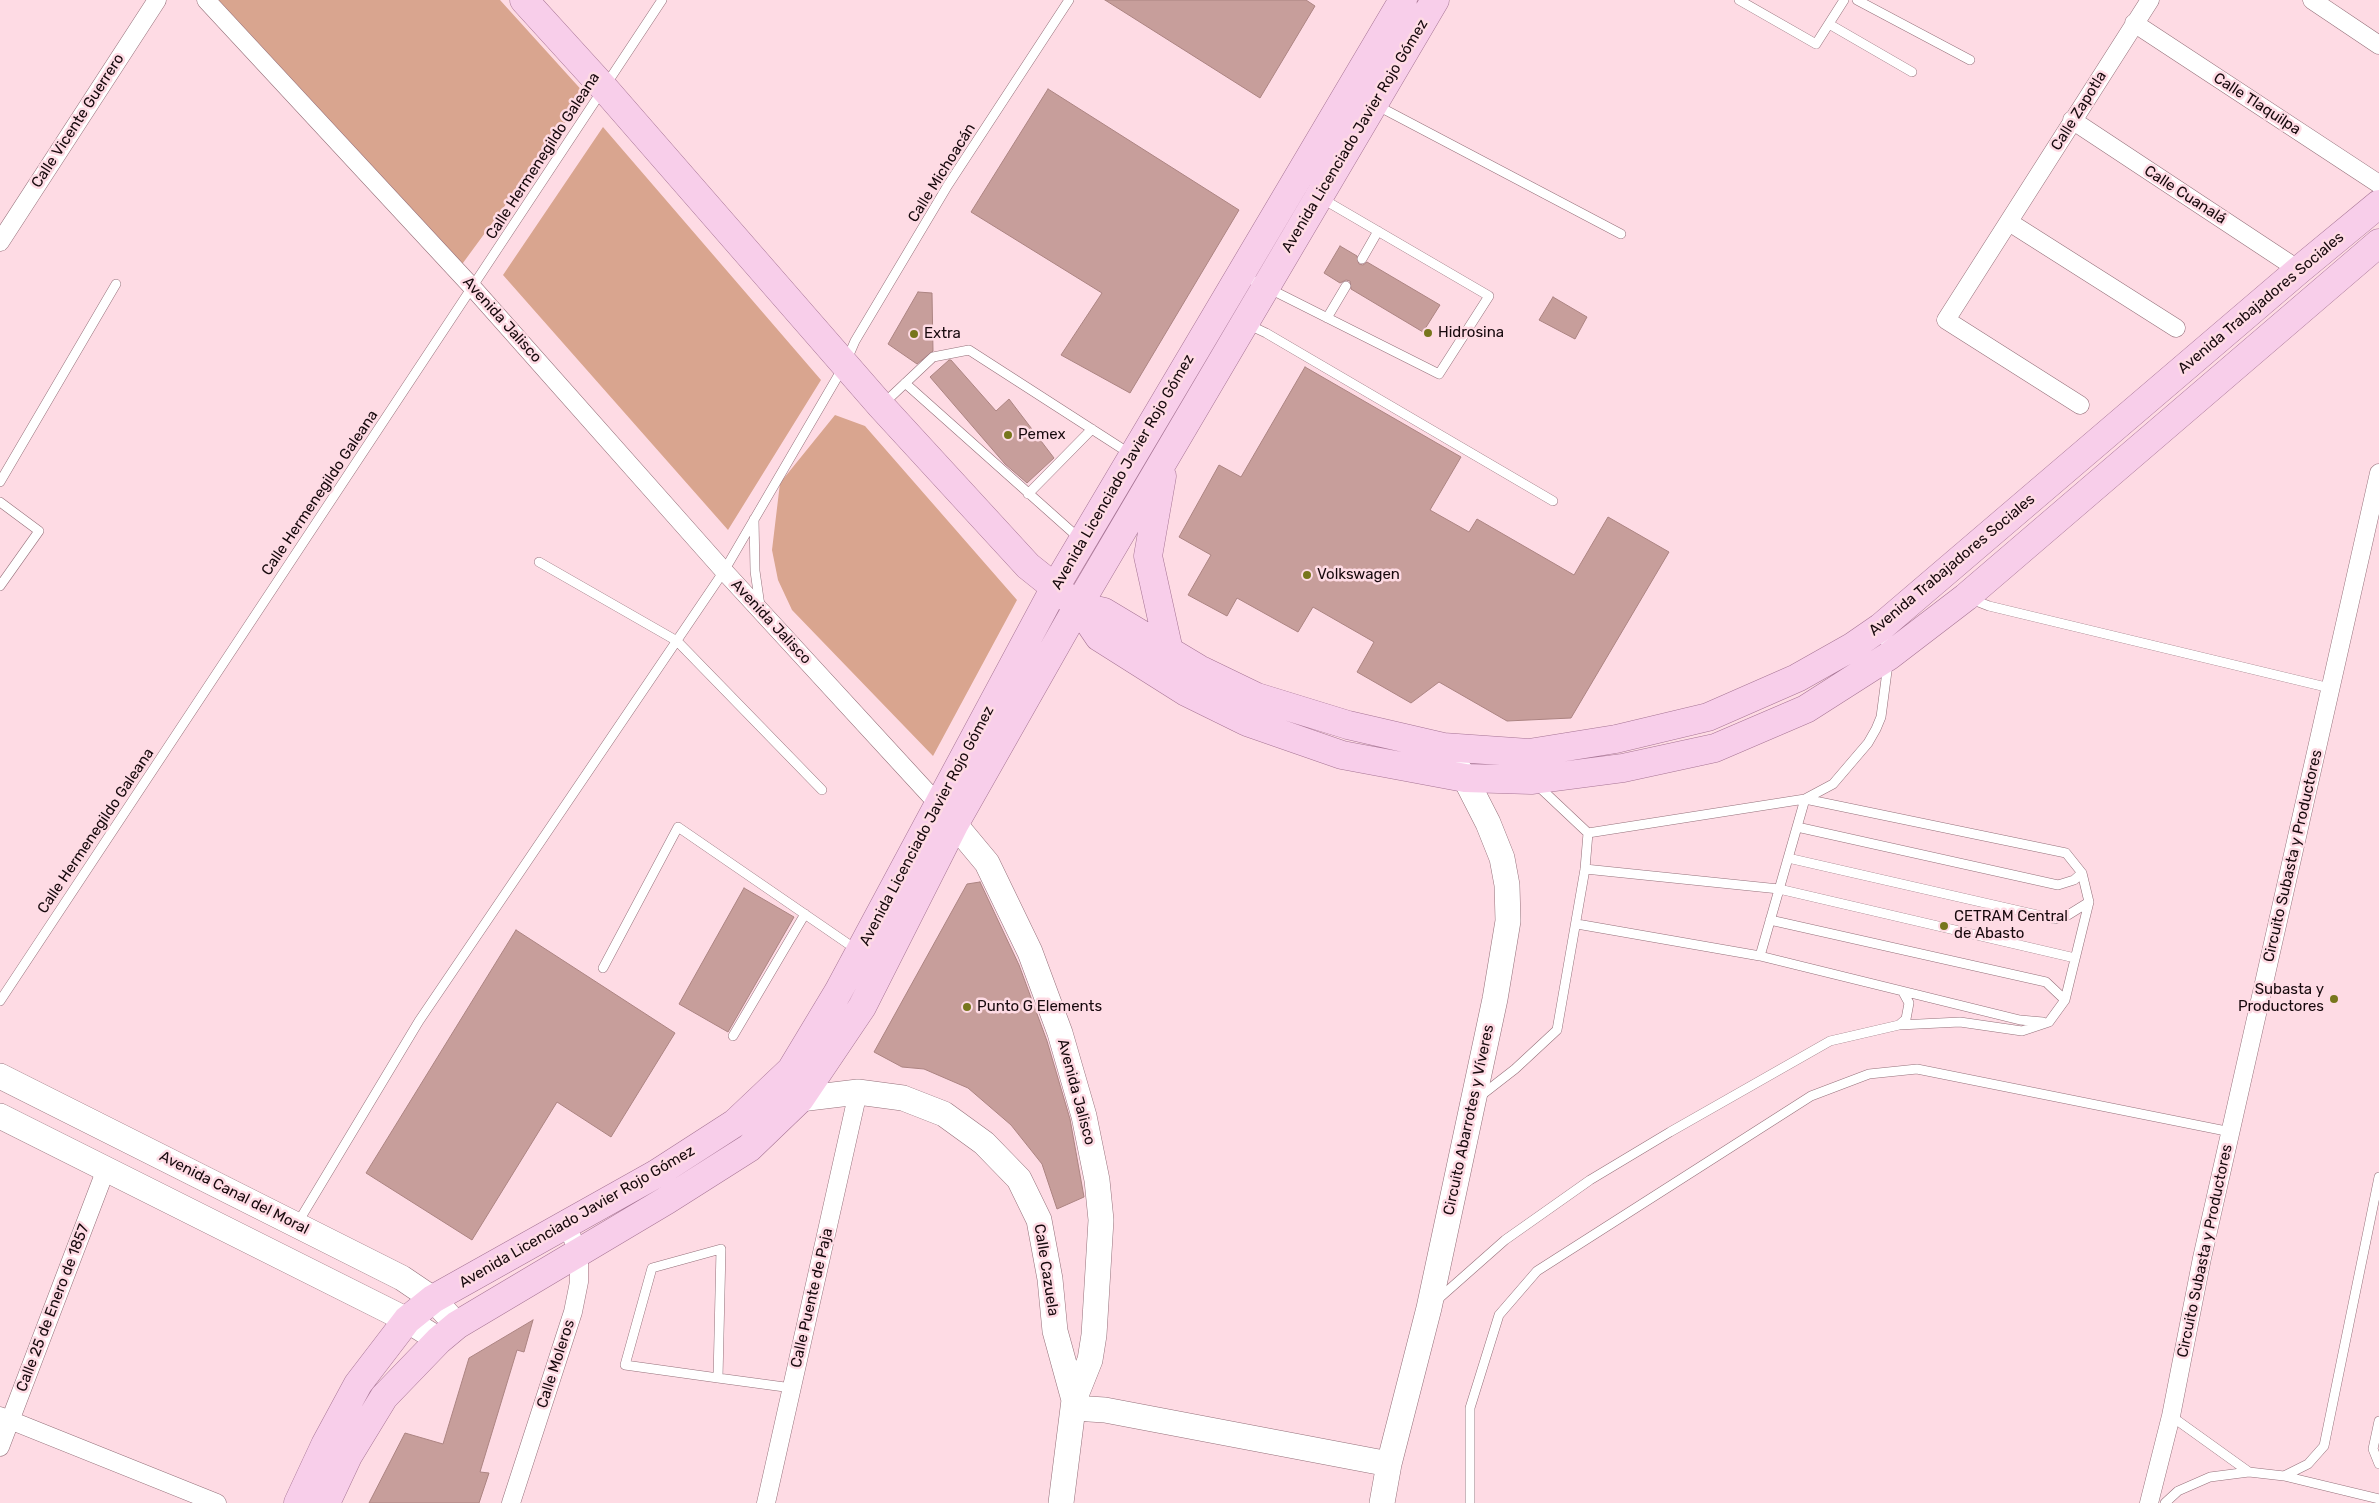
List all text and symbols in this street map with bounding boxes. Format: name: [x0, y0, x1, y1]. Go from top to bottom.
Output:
street label: Avenida Licenciado Javier Rojo Gómez: [1278, 16, 1432, 256]
street label: Calle Vicente Guerrero: [28, 51, 128, 191]
street label: Calle Zapotla: [2047, 68, 2111, 154]
street label: Calle Hermenegildo Galeana: [482, 69, 604, 243]
street label: Calle Tlaquilpa: [2210, 69, 2304, 139]
street label: Calle Michoacán: [904, 120, 980, 226]
street label: Calle Cuanalá: [2141, 162, 2229, 228]
street label: Avenida Trabajadores Sociales: [2174, 228, 2348, 378]
street label: Avenida Jalisco: [459, 273, 545, 367]
place label: Hidrosina: [1438, 324, 1504, 342]
place label: Extra: [924, 325, 961, 343]
marker: Hidrosina: [1422, 327, 1434, 339]
marker: Extra: [908, 328, 920, 340]
street label: Avenida Licenciado Javier Rojo Gómez: [1048, 351, 1198, 593]
street label: Calle Hermenegildo Galeana: [258, 407, 382, 579]
place label: Pemex: [1018, 426, 1066, 444]
marker: Pemex: [1002, 429, 1014, 441]
street label: Avenida Trabajadores Sociales: [1865, 490, 2039, 640]
place label: Volkswagen: [1317, 566, 1400, 584]
marker: Volkswagen: [1301, 569, 1313, 581]
street label: Avenida Jalisco: [727, 576, 815, 668]
street label: Avenida Licenciado Javier Rojo Gómez: [856, 703, 998, 949]
street label: Calle Hermenegildo Galeana: [34, 745, 158, 917]
street label: Circuito Subasta y Productores: [2260, 748, 2326, 964]
place label: CETRAM Central de Abasto: [1954, 908, 2068, 943]
marker: CETRAM Central de Abasto: [1938, 920, 1950, 932]
place label: Subasta y Productores: [2238, 981, 2324, 1016]
marker: Subasta y Productores: [2328, 993, 2340, 1005]
place label: Punto G Elements: [977, 998, 1102, 1016]
marker: Punto G Elements: [961, 1001, 973, 1013]
street label: Circuito Abarrotes y Víveres: [1440, 1023, 1498, 1217]
street label: Avenida Jalisco: [1053, 1037, 1099, 1147]
street label: Avenida Licenciado Javier Rojo Gómez: [456, 1142, 698, 1292]
street label: Circuito Subasta y Productores: [2174, 1143, 2236, 1359]
street label: Avenida Canal del Moral: [156, 1147, 312, 1239]
street label: Calle 25 de Enero de 1857: [13, 1222, 93, 1394]
street label: Calle Cazuela: [1030, 1223, 1062, 1317]
street label: Calle Puente de Paja: [787, 1226, 837, 1370]
street label: Calle Moleros: [533, 1317, 579, 1411]

